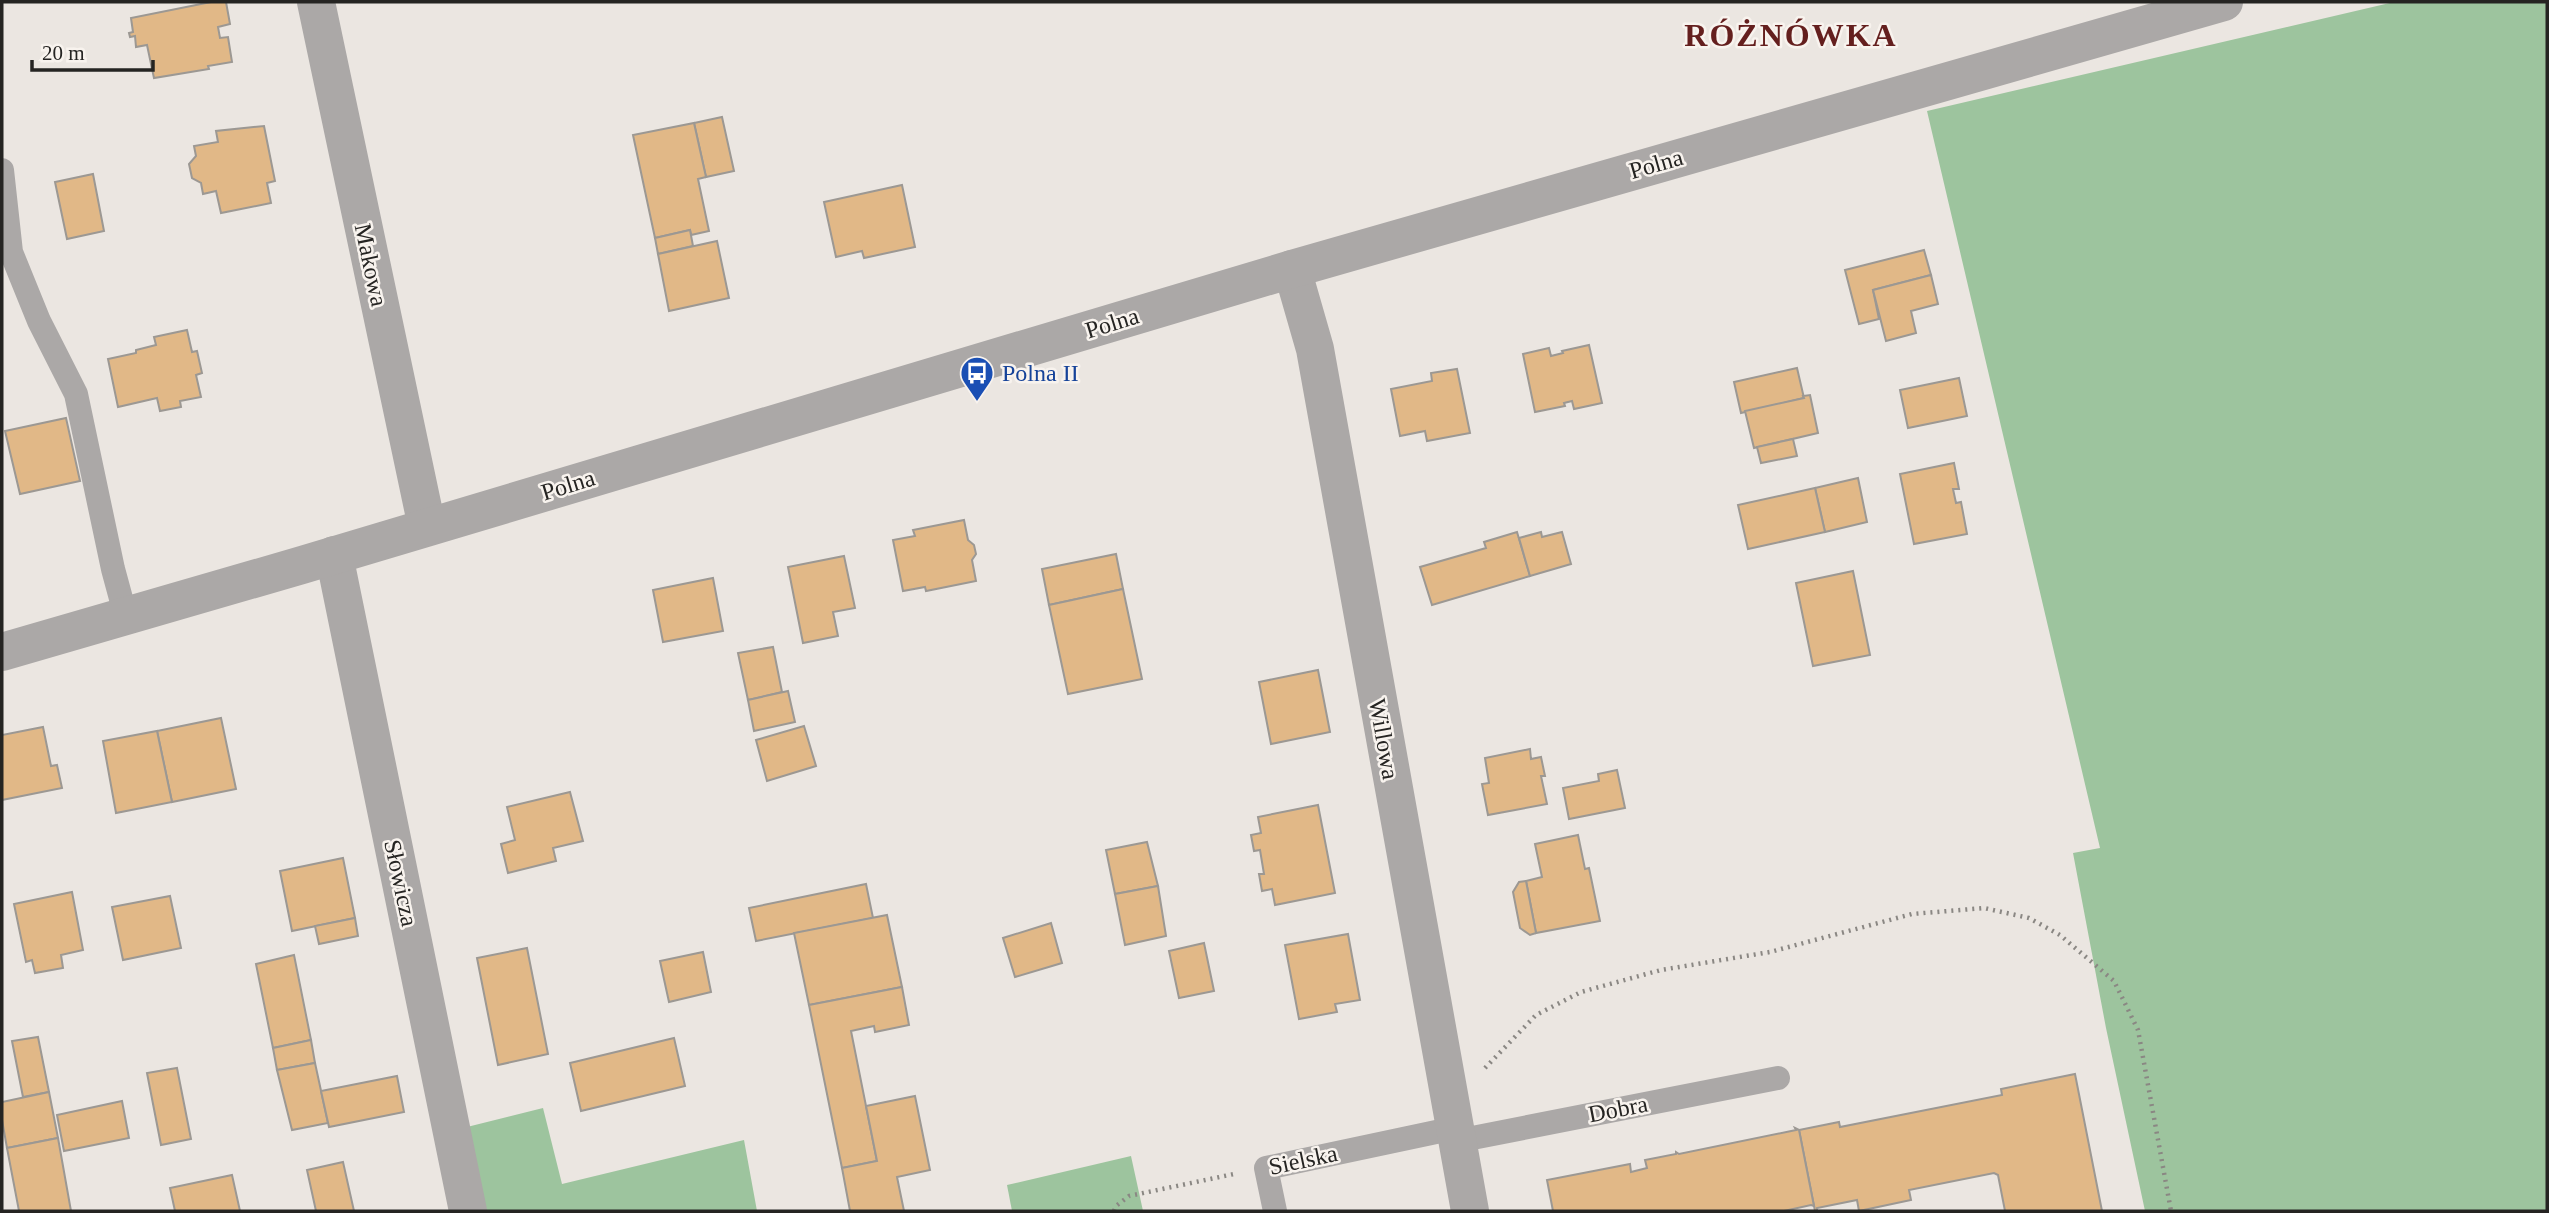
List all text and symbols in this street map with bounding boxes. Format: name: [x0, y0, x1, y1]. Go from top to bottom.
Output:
district label: RÓŻNÓWKA: [1684, 17, 1898, 53]
scale bar: [32, 28, 152, 72]
text: 20 m: [42, 41, 85, 65]
street label: Polna: [1626, 144, 1686, 184]
street label: Makowa: [350, 221, 393, 309]
street label: Polna: [1082, 302, 1142, 343]
bus stop icon: Polna II: [958, 354, 996, 403]
place label: Polna II: [1002, 360, 1079, 386]
street label: Polna: [538, 464, 598, 505]
street label: Willowa: [1364, 697, 1404, 782]
street label: Słowicza: [379, 837, 423, 929]
street label: Dobra: [1586, 1090, 1650, 1127]
street label: Sielska: [1266, 1140, 1340, 1180]

